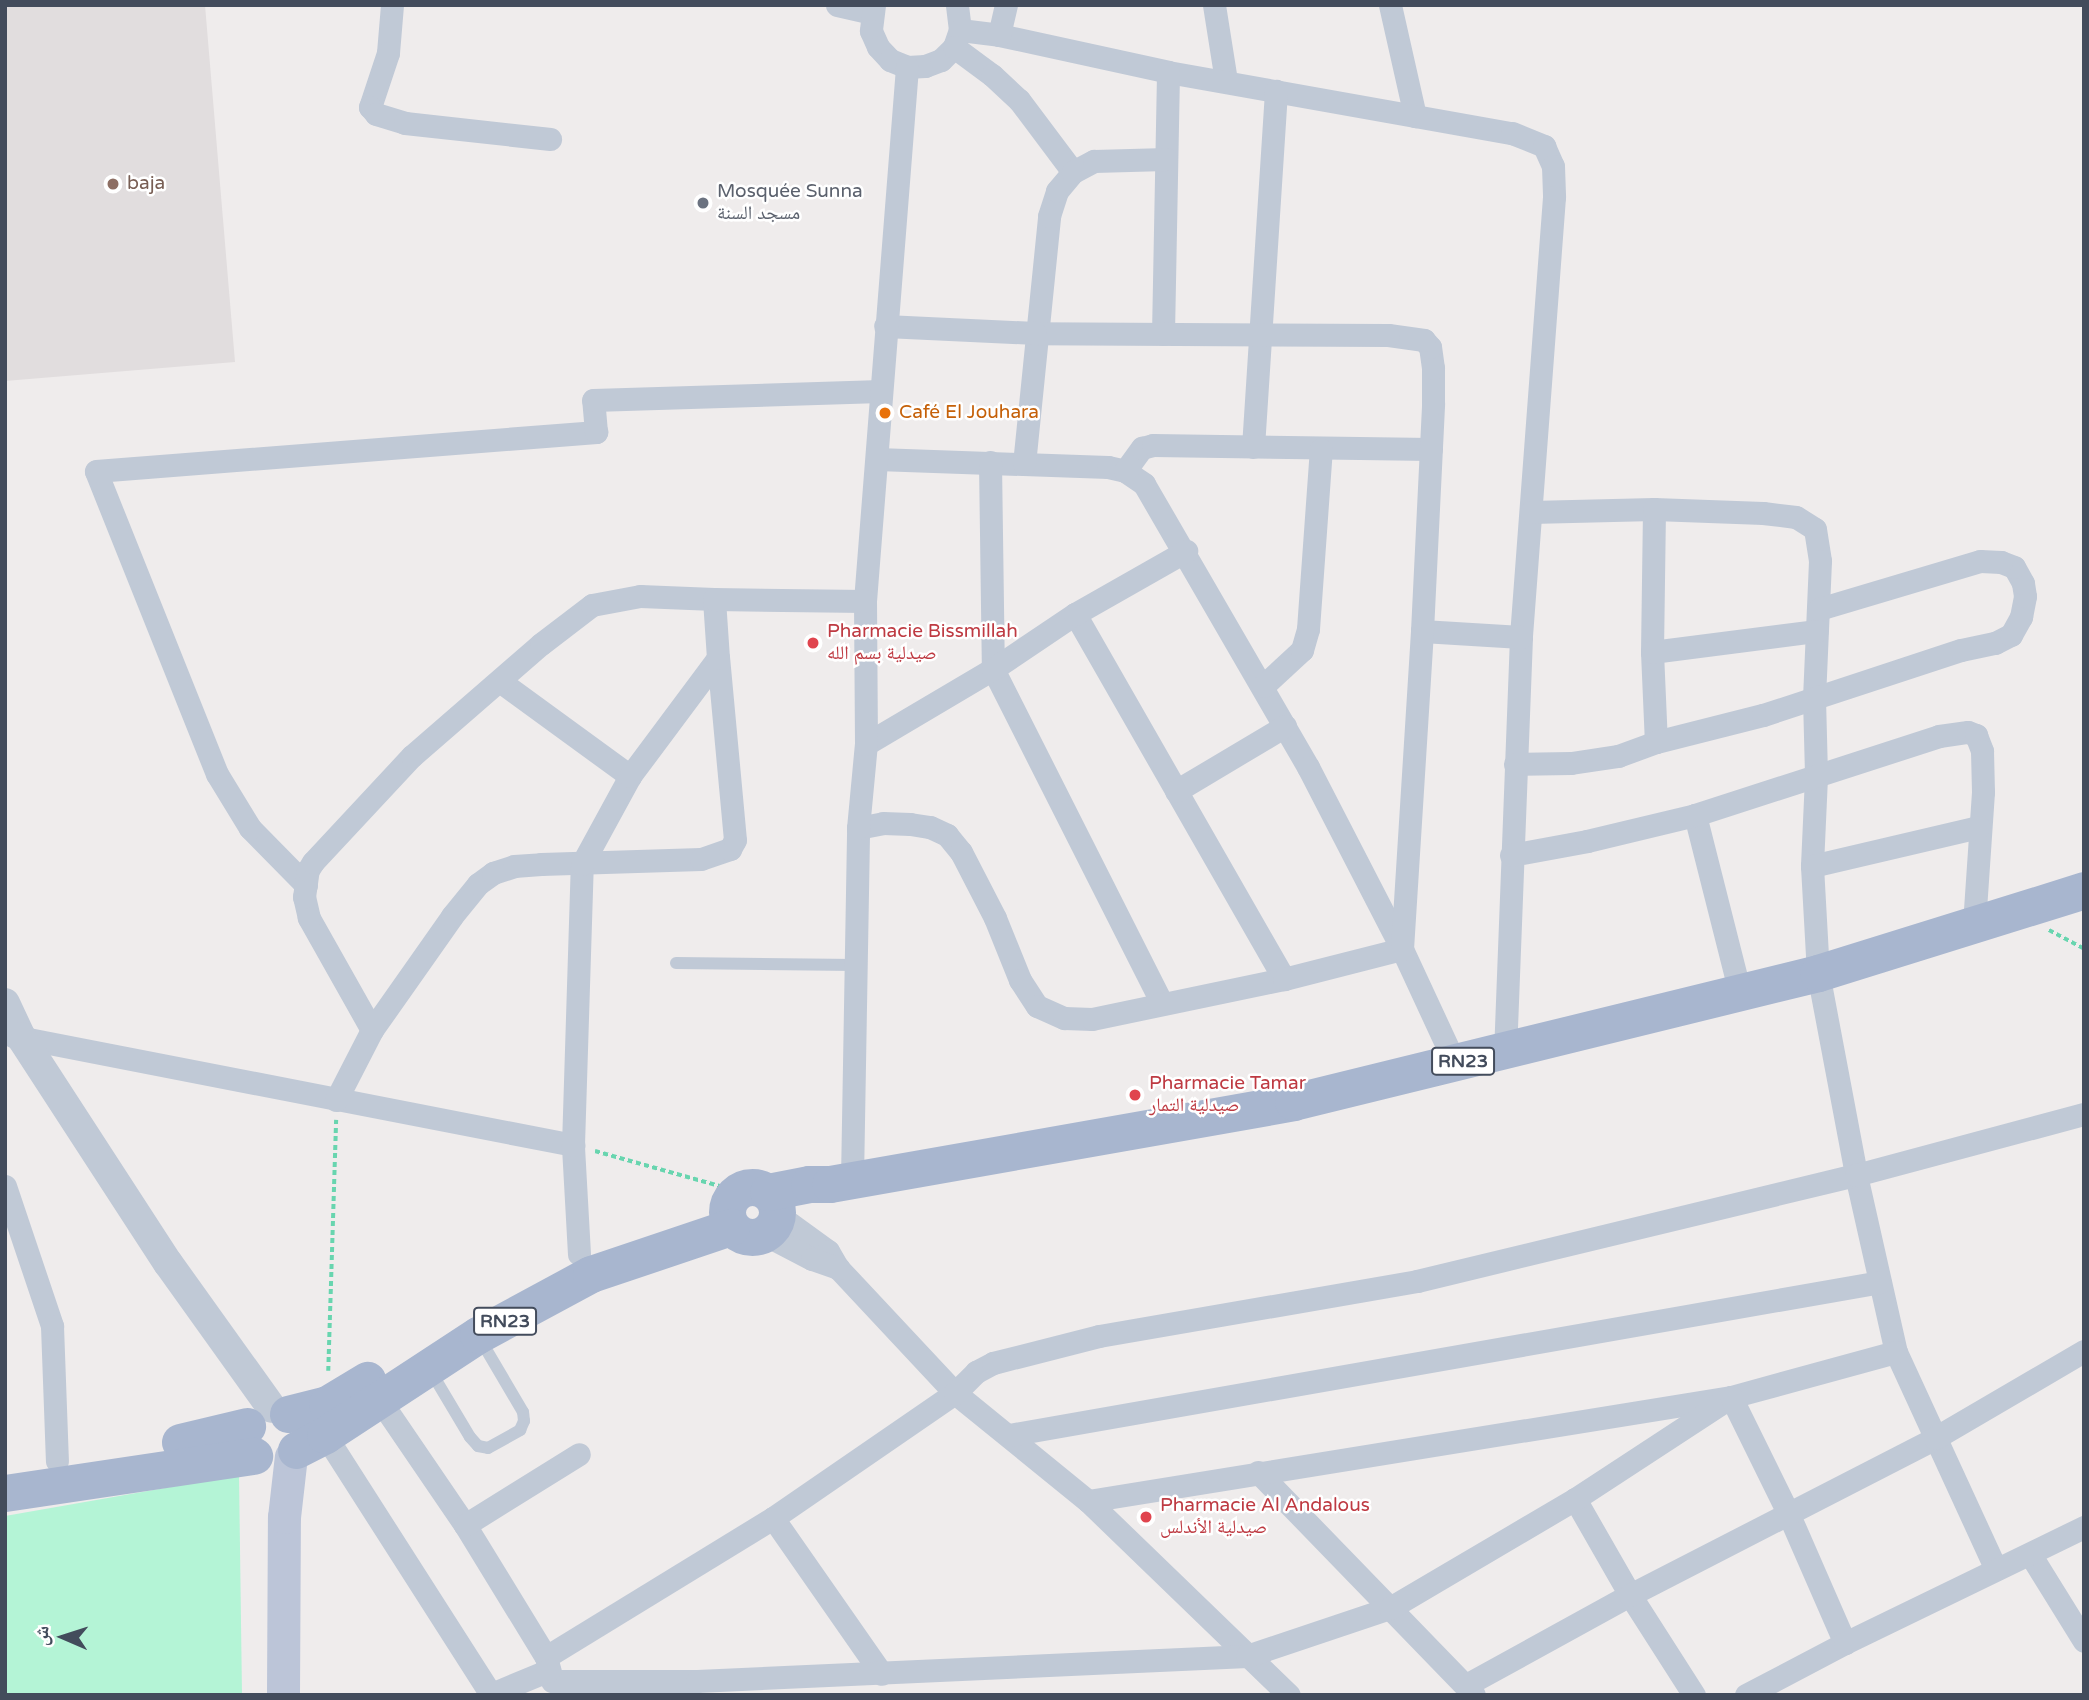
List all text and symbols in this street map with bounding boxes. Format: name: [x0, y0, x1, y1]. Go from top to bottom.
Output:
place label: baja: [127, 173, 165, 195]
marker: baja: [105, 176, 121, 192]
place label: Mosquée Sunna مسجد السنة: [717, 181, 863, 225]
marker: Mosquée Sunna مسجد السنة: [695, 195, 711, 211]
place label: Café El Jouhara: [899, 402, 1039, 424]
marker: Café El Jouhara: [877, 405, 893, 421]
place label: Pharmacie Bissmillah صيدلية بسم الله: [827, 621, 1018, 665]
marker: Pharmacie Bissmillah صيدلية بسم الله: [805, 635, 821, 651]
road number: RN23: [1430, 1046, 1496, 1076]
place label: Pharmacie Tamar صيدلية التمار: [1149, 1073, 1306, 1117]
marker: Pharmacie Tamar صيدلية التمار: [1127, 1087, 1143, 1103]
road number: RN23: [472, 1306, 538, 1336]
place label: Pharmacie Al Andalous صيدلية الأندلس: [1160, 1495, 1370, 1539]
marker: Pharmacie Al Andalous صيدلية الأندلس: [1138, 1509, 1154, 1525]
north arrow: [28, 1602, 98, 1672]
text: ش: [31, 1625, 54, 1647]

